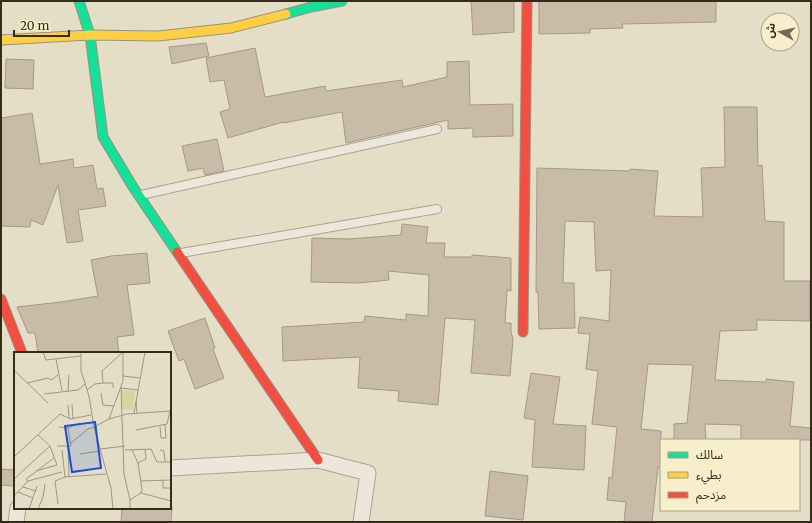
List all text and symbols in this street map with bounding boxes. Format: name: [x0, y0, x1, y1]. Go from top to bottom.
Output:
scale bar: [14, 12, 69, 38]
north arrow: [760, 12, 800, 52]
text: 20 m: [20, 18, 49, 33]
text: ش: [762, 22, 778, 39]
inset map: [14, 352, 171, 509]
legend: [660, 439, 800, 511]
text: سالك: [696, 447, 723, 462]
text: بطيء: [696, 467, 722, 485]
text: مزدحم: [696, 487, 726, 504]

